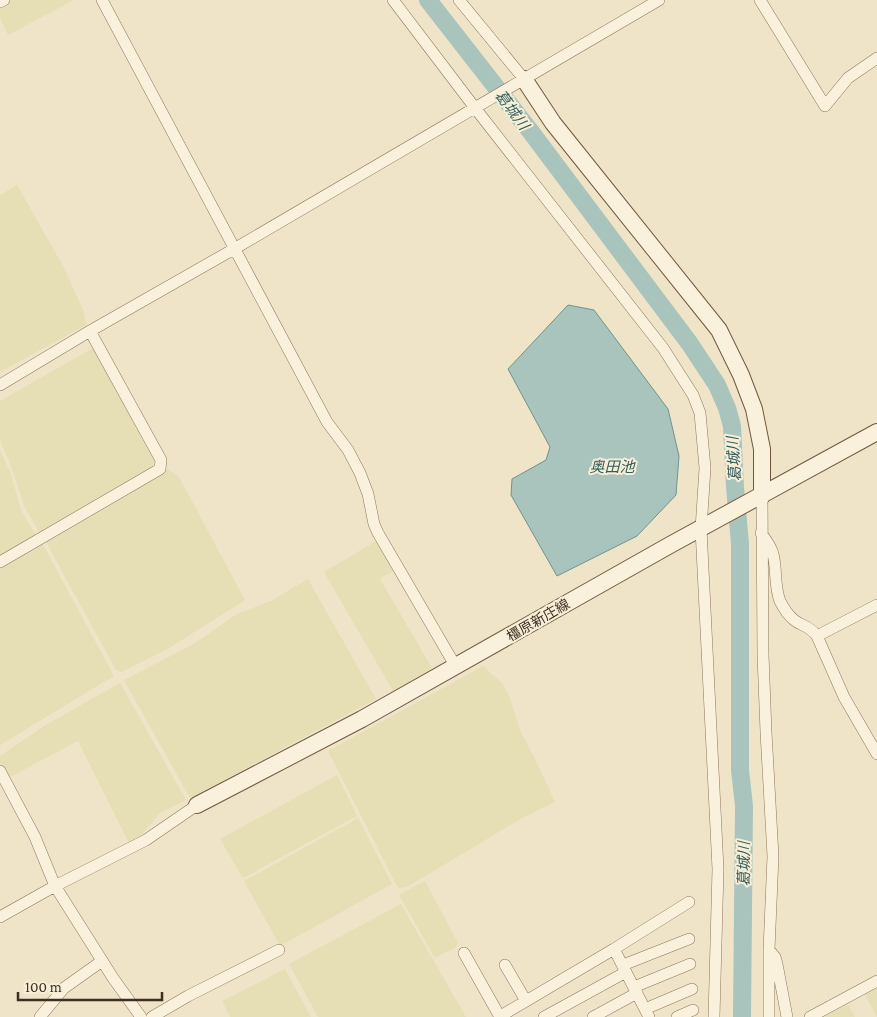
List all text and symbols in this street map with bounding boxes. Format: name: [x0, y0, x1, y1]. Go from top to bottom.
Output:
water label: 葛城川: [492, 87, 533, 134]
water label: 葛城川: [724, 434, 744, 482]
water label: 奥田池: [589, 459, 636, 475]
street label: 橿原新庄線: [504, 596, 572, 644]
water label: 葛城川: [736, 840, 752, 887]
scale bar: [18, 970, 161, 1002]
text: 100 m: [25, 979, 62, 995]

